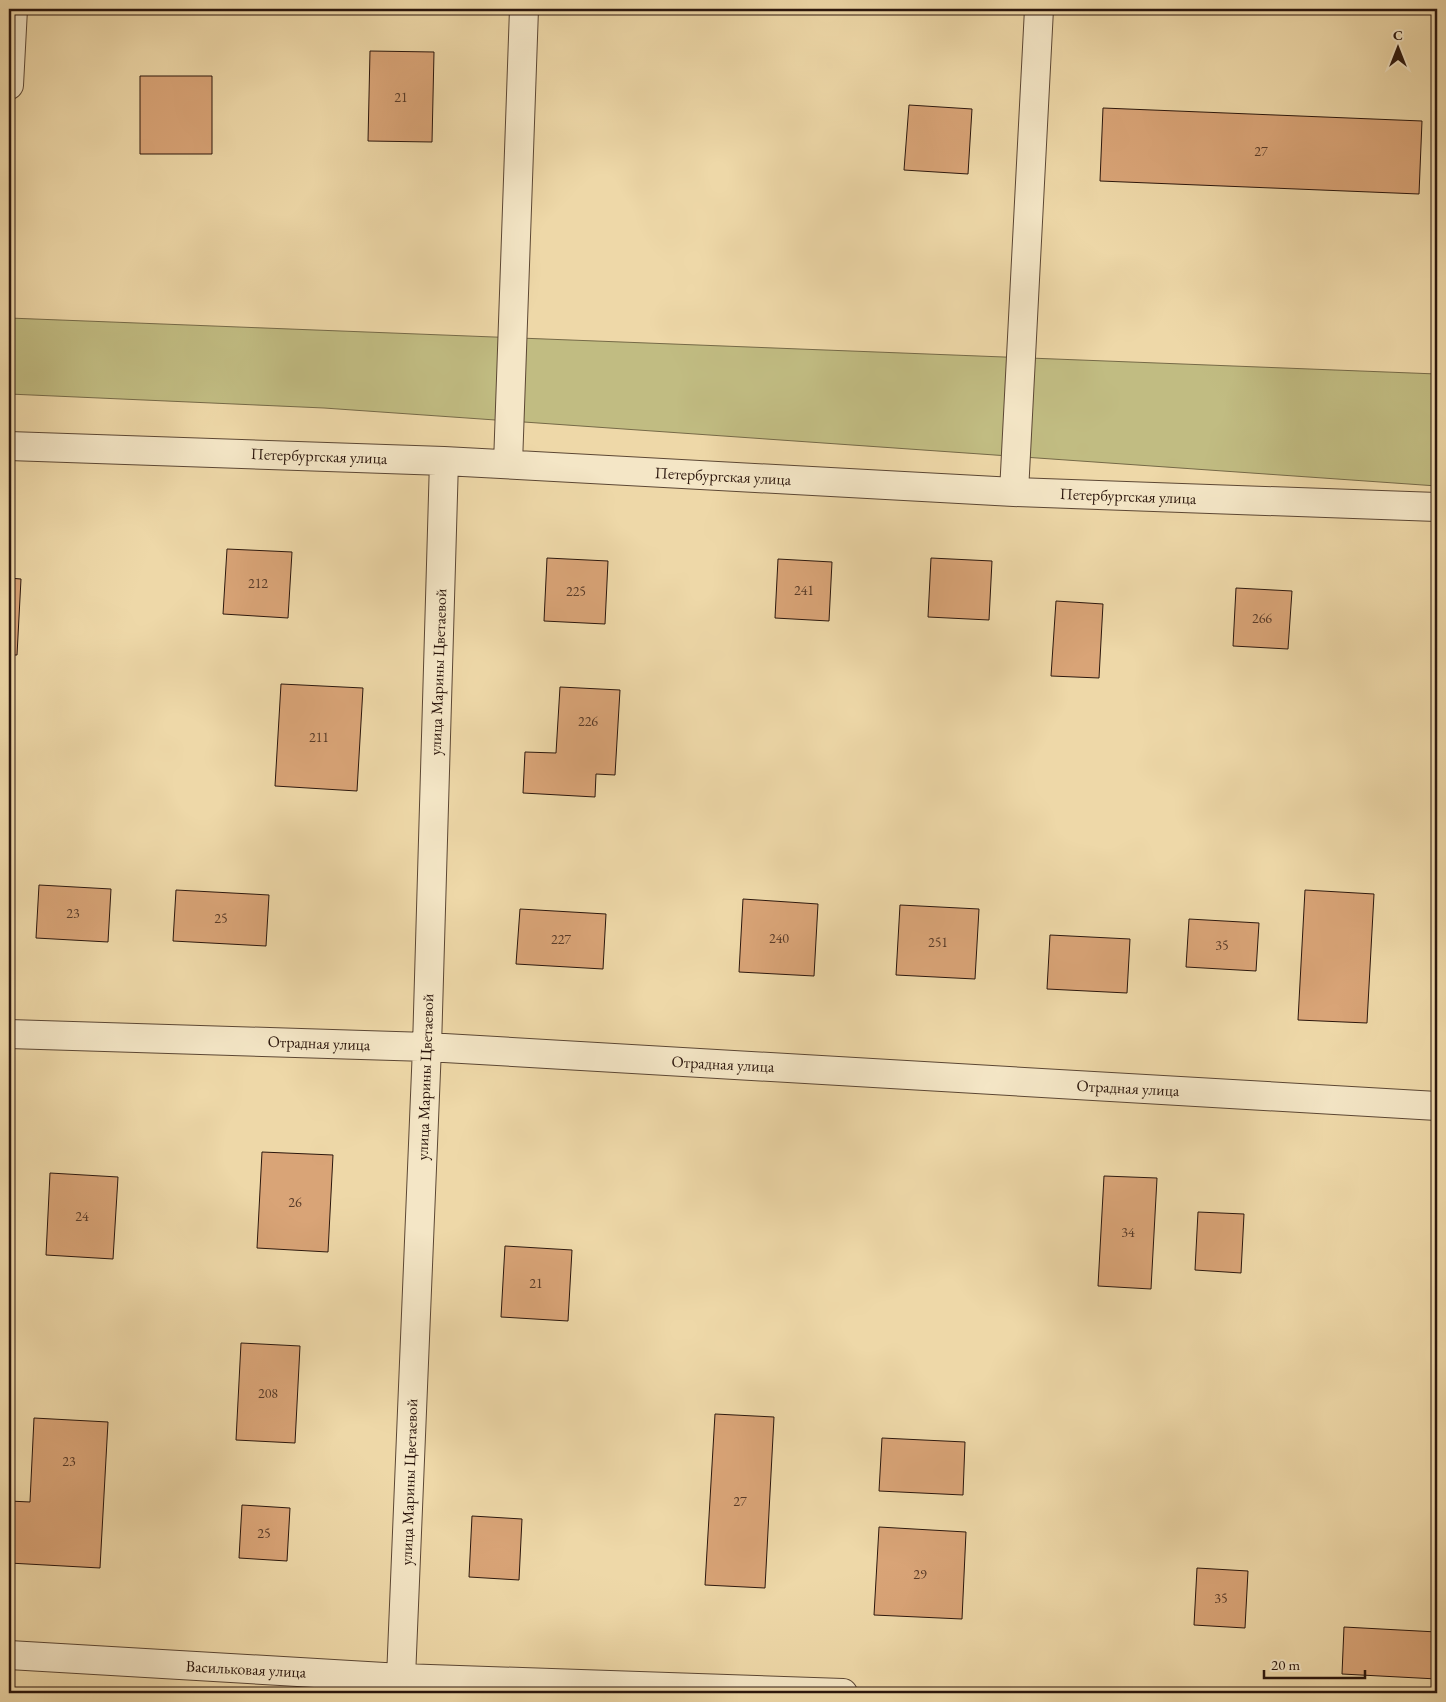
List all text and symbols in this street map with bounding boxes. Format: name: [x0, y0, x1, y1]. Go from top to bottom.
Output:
north arrow: [1374, 22, 1424, 72]
text: С: [1393, 26, 1403, 44]
house number: 21: [394, 88, 408, 106]
house number: 27: [1254, 142, 1268, 160]
street label: Петербургская улица: [250, 443, 388, 469]
street label: Петербургская улица: [654, 462, 792, 490]
street label: Петербургская улица: [1059, 483, 1197, 509]
house number: 212: [248, 574, 268, 592]
house number: 241: [794, 581, 814, 599]
house number: 225: [566, 582, 586, 600]
street label: улица Марины Цветаевой: [425, 588, 451, 756]
house number: 266: [1252, 609, 1272, 627]
house number: 226: [578, 712, 598, 730]
house number: 211: [309, 728, 329, 746]
house number: 23: [66, 904, 80, 922]
house number: 25: [214, 909, 228, 927]
house number: 240: [769, 929, 789, 947]
house number: 227: [551, 930, 571, 948]
house number: 251: [928, 933, 948, 951]
house number: 35: [1215, 936, 1229, 954]
street label: улица Марины Цветаевой: [412, 993, 438, 1161]
street label: Отрадная улица: [267, 1031, 371, 1055]
street label: Отрадная улица: [671, 1051, 776, 1077]
street label: Отрадная улица: [1076, 1075, 1181, 1101]
house number: 26: [288, 1193, 302, 1211]
house number: 24: [75, 1207, 89, 1225]
house number: 34: [1121, 1223, 1135, 1241]
house number: 21: [529, 1274, 543, 1292]
house number: 208: [258, 1384, 278, 1402]
street label: улица Марины Цветаевой: [396, 1398, 422, 1566]
house number: 23: [62, 1452, 76, 1470]
house number: 27: [733, 1492, 747, 1510]
house number: 25: [257, 1524, 271, 1542]
house number: 29: [913, 1565, 927, 1583]
house number: 35: [1214, 1589, 1228, 1607]
scale bar: [1264, 1647, 1365, 1679]
street label: Васильковая улица: [185, 1655, 307, 1683]
text: 20 m: [1271, 1655, 1300, 1674]

